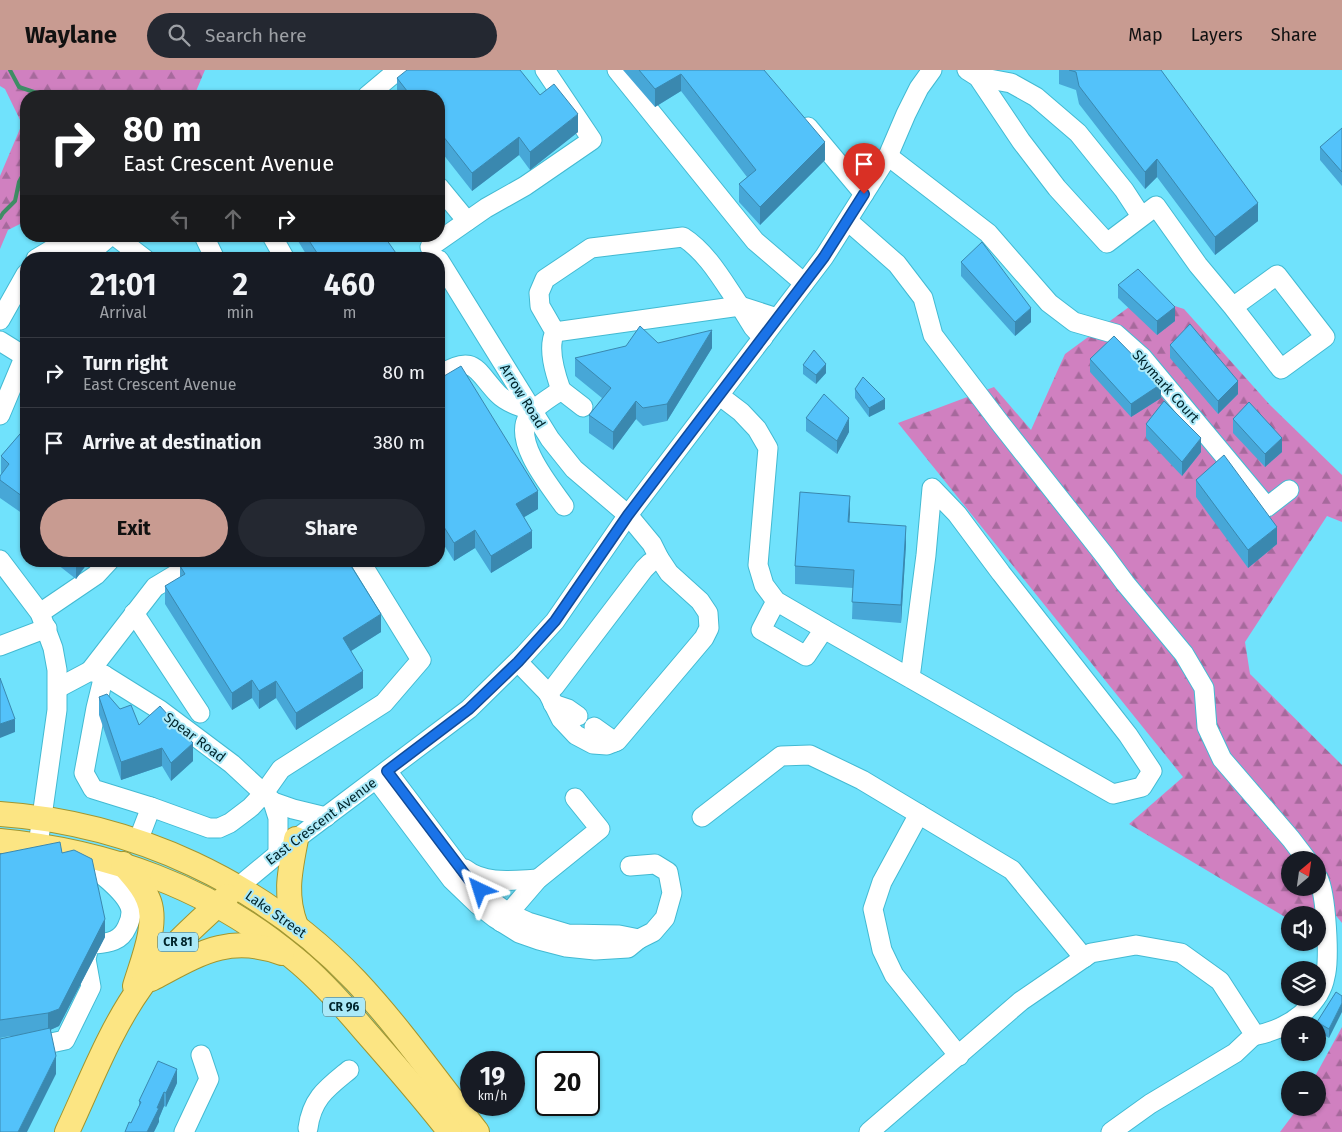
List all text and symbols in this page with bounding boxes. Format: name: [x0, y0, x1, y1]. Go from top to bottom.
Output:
search box: [147, 13, 497, 58]
text: Waylane: [25, 21, 117, 49]
icon: search: [165, 21, 193, 49]
text: Search here: [205, 24, 307, 47]
text: Map: [1128, 24, 1163, 46]
text: Layers: [1191, 24, 1243, 46]
text: Share: [1271, 24, 1317, 46]
text: 80 m: [123, 108, 202, 150]
icon: right: [40, 110, 105, 175]
pin: [843, 143, 885, 194]
text: East Crescent Avenue: [123, 150, 334, 177]
icon: arrive: [850, 150, 878, 178]
icon: left: [166, 205, 194, 233]
icon: ahead: [219, 205, 247, 233]
icon: right: [272, 205, 300, 233]
text: 21:01: [90, 267, 157, 303]
text: 2: [232, 267, 248, 303]
text: 460: [324, 267, 375, 303]
text: Arrival: [100, 303, 147, 322]
text: min: [226, 303, 254, 322]
text: m: [343, 303, 356, 322]
street label: Skymark Court: [1129, 346, 1203, 427]
text: Turn right: [83, 352, 168, 375]
icon: right: [40, 359, 68, 387]
text: 80 m: [383, 361, 425, 384]
street label: Arrow Road: [496, 361, 549, 432]
text: East Crescent Avenue: [83, 375, 237, 394]
icon: arrive: [40, 429, 68, 457]
text: Arrive at destination: [83, 431, 262, 454]
text: 380 m: [373, 431, 425, 454]
button: Exit: [40, 499, 228, 557]
button: Share: [238, 499, 425, 557]
street label: Spear Road: [161, 709, 229, 766]
street label: East Crescent Avenue: [263, 774, 380, 869]
north arrow: [1281, 851, 1326, 896]
map controls: [1281, 851, 1326, 1116]
position arrow: [453, 863, 505, 915]
street label: Lake Street: [242, 887, 310, 942]
button: sound: [1281, 906, 1326, 951]
road number: CR 81: [158, 932, 198, 952]
button: layers: [1281, 961, 1326, 1006]
road number: CR 96: [323, 998, 365, 1016]
button: +: [1281, 1016, 1326, 1061]
speed limit sign: 20: [535, 1051, 600, 1116]
text: 19: [480, 1062, 505, 1092]
button: −: [1281, 1071, 1326, 1116]
text: km/h: [478, 1089, 507, 1103]

